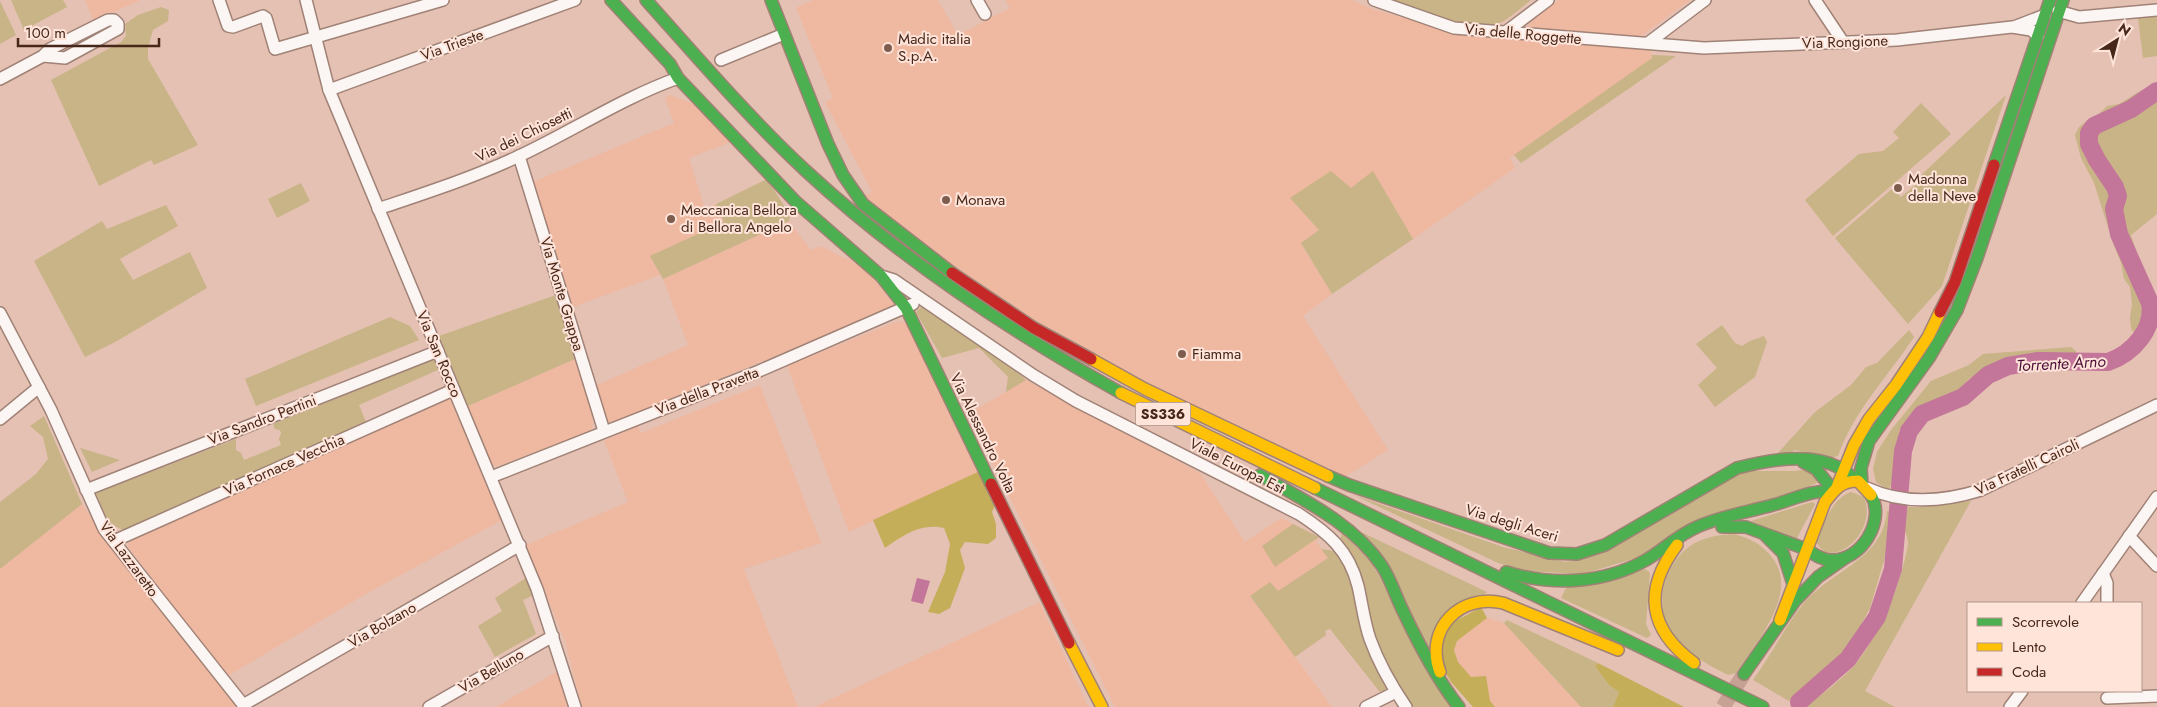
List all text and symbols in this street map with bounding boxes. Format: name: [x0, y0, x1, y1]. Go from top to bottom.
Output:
scale bar: [18, 15, 159, 47]
north arrow: [2092, 15, 2142, 65]
street label: Via delle Roggette: [1464, 18, 1583, 50]
text: N: [2114, 18, 2135, 41]
text: 100 m: [25, 22, 66, 44]
street label: Via Trieste: [417, 23, 487, 67]
place label: Madic italia S.p.A.: [898, 28, 971, 67]
street label: Via Rongione: [1802, 29, 1889, 54]
marker: Madic italia S.p.A.: [882, 42, 894, 54]
street label: Via dei Chiosetti: [472, 102, 576, 168]
place label: Madonna della Neve: [1908, 168, 1976, 207]
marker: Madonna della Neve: [1892, 182, 1904, 194]
place label: Monava: [956, 189, 1005, 211]
marker: Monava: [940, 194, 952, 206]
place label: Meccanica Bellora di Bellora Angelo: [681, 199, 797, 238]
marker: Meccanica Bellora di Bellora Angelo: [665, 213, 677, 225]
street label: Via Monte Grappa: [534, 234, 590, 354]
street label: Via San Rocco: [411, 307, 467, 401]
place label: Fiamma: [1192, 343, 1241, 365]
marker: Fiamma: [1176, 348, 1188, 360]
water label: Torrente Arno: [2016, 350, 2107, 377]
street label: Via della Pravetta: [652, 361, 762, 421]
street label: Via Alessandro Volta: [944, 369, 1022, 497]
street label: Via Sandro Pertini: [204, 389, 320, 451]
road number: SS336: [1136, 402, 1190, 426]
street label: Via Fornace Vecchia: [220, 428, 348, 502]
street label: Viale Europa Est: [1186, 433, 1289, 500]
street label: Via Fratelli Cairoli: [1971, 433, 2083, 501]
street label: Via degli Aceri: [1463, 498, 1561, 548]
street label: Via Lazzaretto: [94, 517, 164, 601]
street label: Via Bolzano: [344, 597, 420, 653]
legend: [1967, 602, 2142, 692]
text: Scorrevole: [2012, 611, 2079, 633]
text: Lento: [2012, 636, 2046, 658]
street label: Via Belluno: [454, 643, 528, 699]
text: Coda: [2012, 661, 2046, 683]

